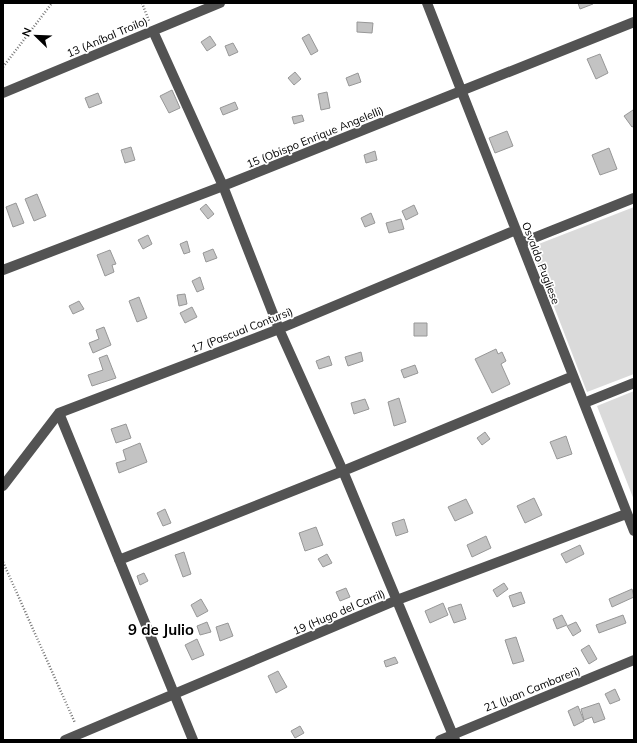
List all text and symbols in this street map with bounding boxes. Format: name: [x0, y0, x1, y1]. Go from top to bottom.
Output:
street label: 13 (Aníbal Troilo): [64, 14, 150, 60]
north arrow: [16, 16, 56, 56]
text: N: [19, 26, 35, 39]
street label: 15 (Obispo Enrique Angelelli): [244, 103, 386, 171]
street label: Osvaldo Pugliese: [519, 220, 563, 306]
street label: 17 (Pascual Contursi): [189, 304, 295, 356]
street label: 19 (Hugo del Carril): [291, 586, 387, 638]
district label: 9 de Julio: [128, 620, 194, 639]
street label: 21 (Juan Cambareri): [482, 663, 582, 715]

